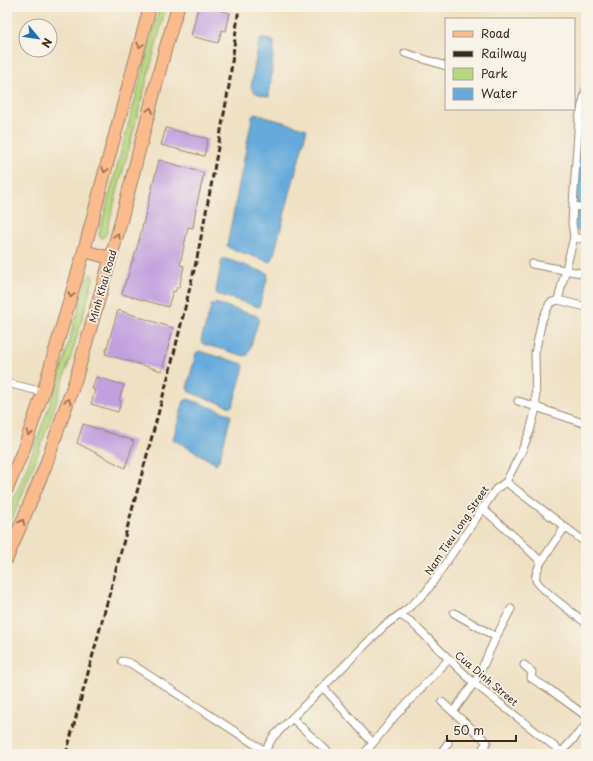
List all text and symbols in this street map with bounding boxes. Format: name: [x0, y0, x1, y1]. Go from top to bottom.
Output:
north arrow: [18, 18, 58, 58]
legend: [445, 18, 575, 110]
text: Road: [481, 24, 510, 42]
text: N: [37, 35, 57, 51]
one-way arrow: [136, 41, 145, 48]
text: Railway: [481, 44, 527, 62]
text: Park: [481, 64, 508, 82]
text: Water: [481, 84, 518, 102]
one-way arrow: [145, 107, 153, 113]
one-way arrow: [101, 166, 110, 173]
one-way arrow: [112, 233, 120, 239]
street label: Minh Khai Road: [84, 247, 120, 324]
one-way arrow: [67, 292, 76, 299]
one-way arrow: [64, 398, 72, 405]
one-way arrow: [26, 429, 34, 436]
street label: Nam Tieu Long Street: [420, 482, 492, 578]
one-way arrow: [17, 519, 25, 527]
street label: Cua Dinh Street: [452, 647, 522, 709]
scale bar: [447, 717, 516, 743]
text: 50 m: [453, 721, 484, 739]

